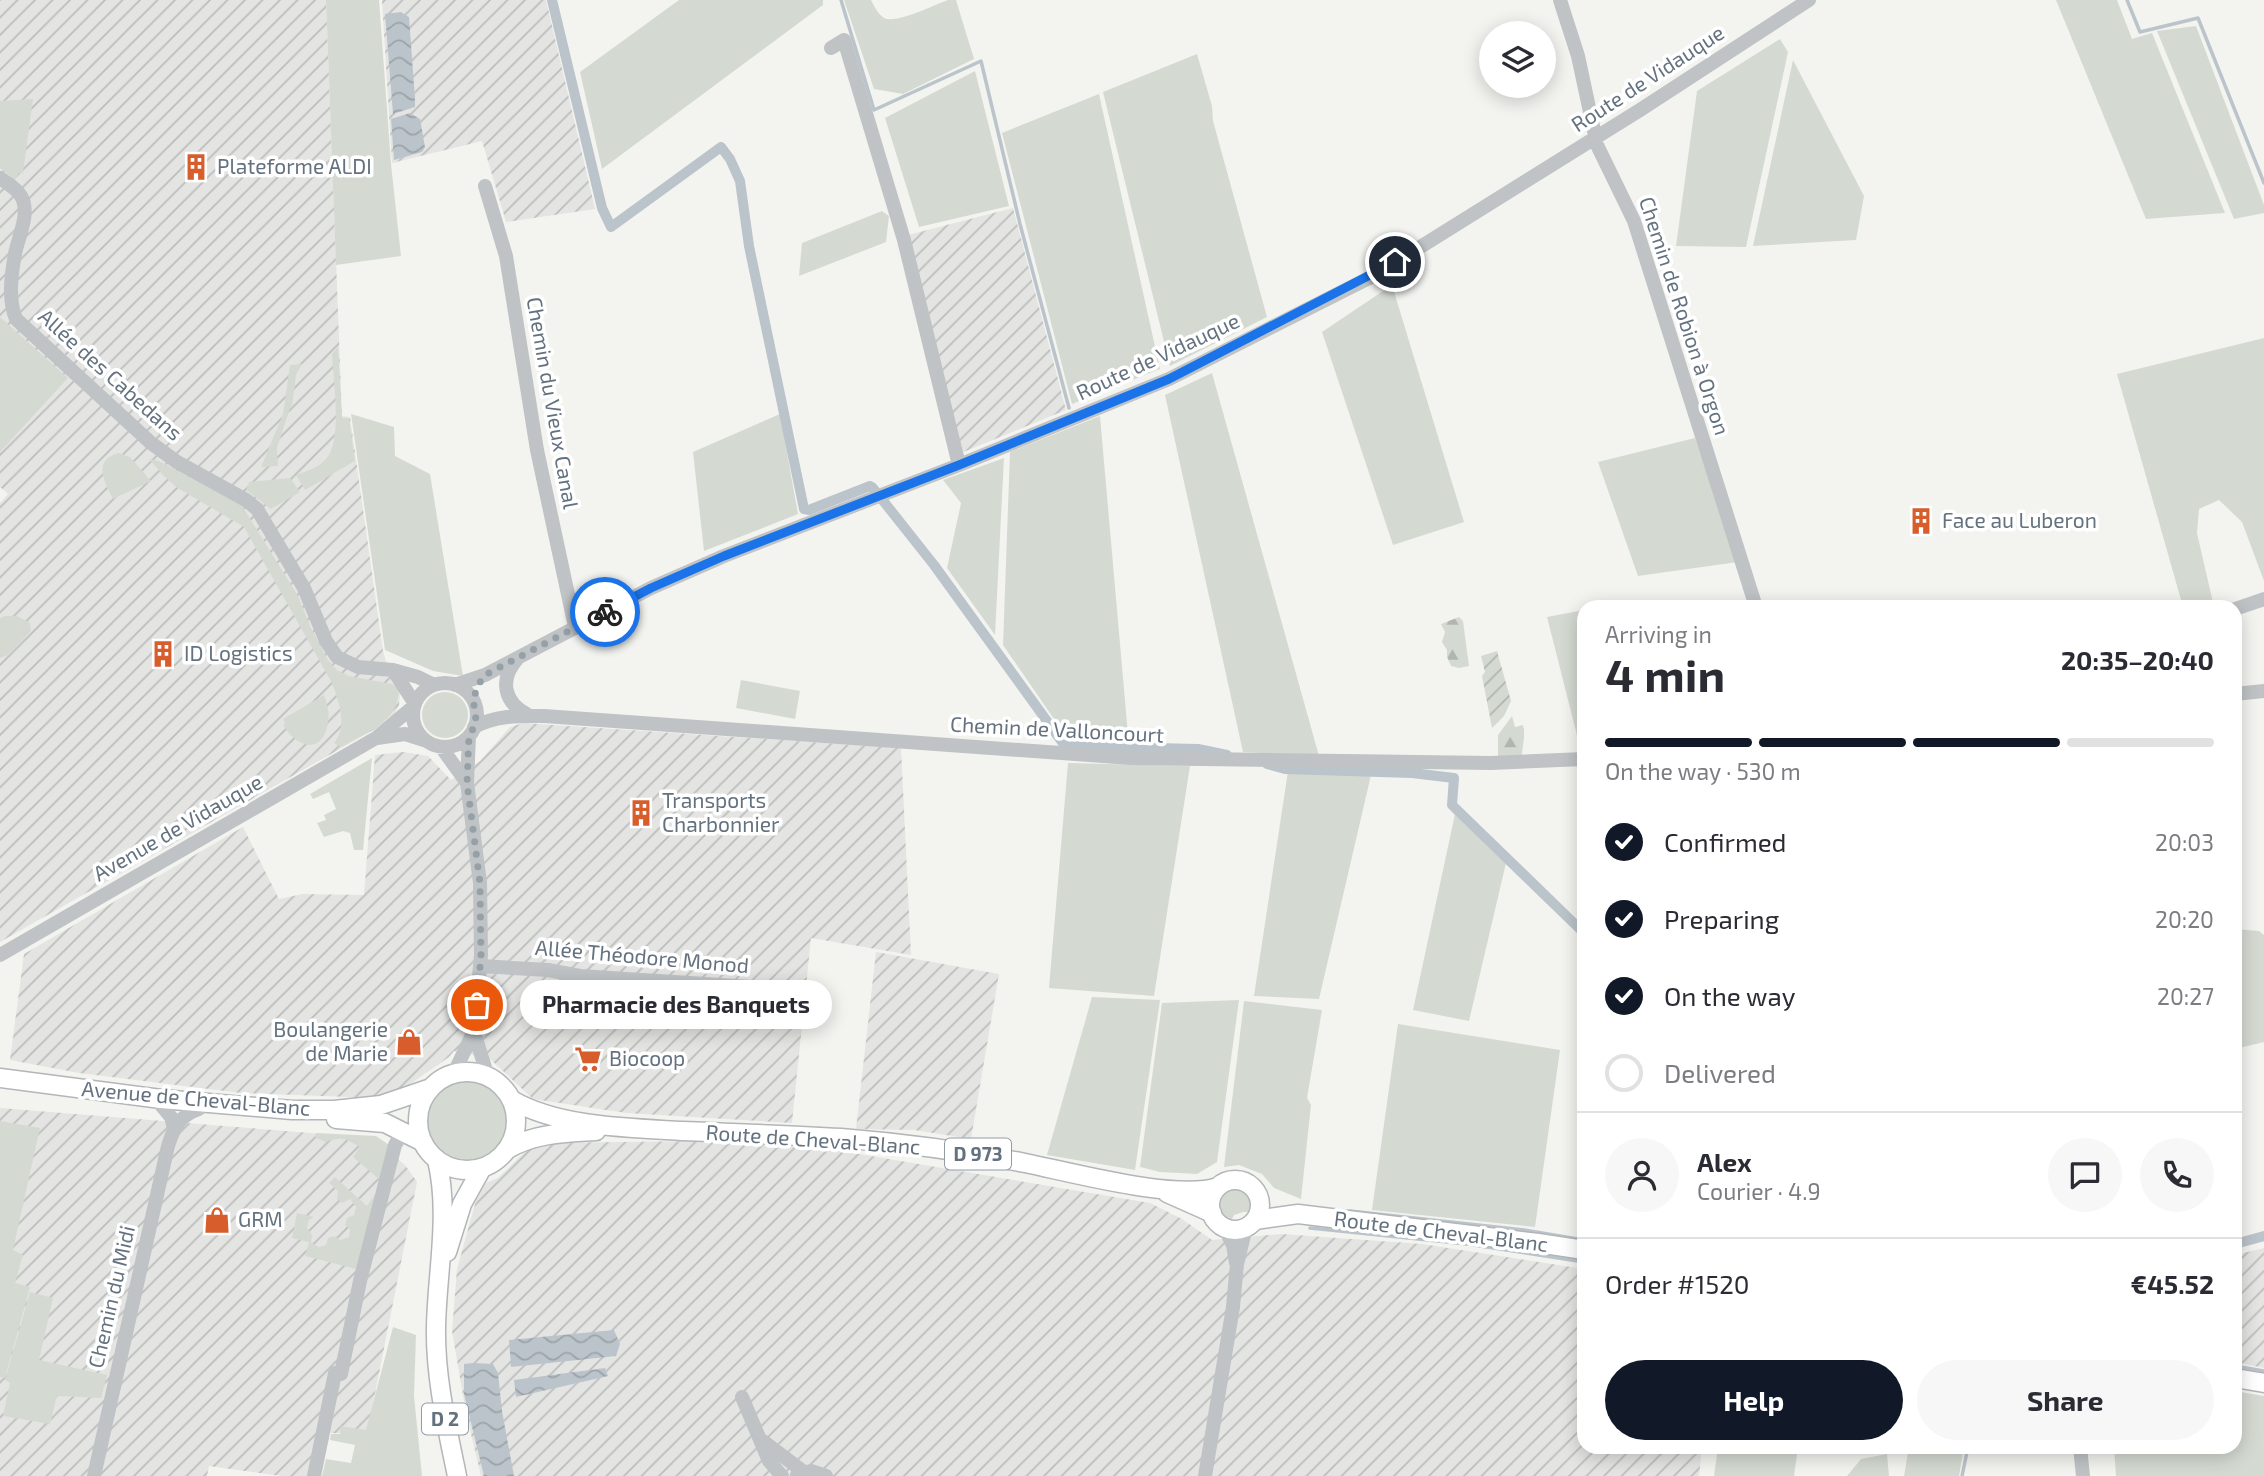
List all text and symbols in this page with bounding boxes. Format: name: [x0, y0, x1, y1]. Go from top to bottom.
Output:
street label: Route de Vidauque: [1566, 19, 1728, 136]
map controls: [1479, 21, 1556, 98]
button: layers: [1479, 21, 1556, 98]
building icon: Plateforme ALDI: [181, 152, 211, 182]
place label: Plateforme ALDI: [217, 153, 372, 178]
street label: Chemin de Robion à Orgon: [1635, 193, 1736, 438]
pin: [1365, 232, 1425, 292]
icon: home: [1376, 243, 1414, 281]
street label: Chemin du Vieux Canal: [523, 295, 585, 511]
street label: Allée des Cabedans: [34, 303, 188, 445]
street label: Route de Vidauque: [1072, 307, 1243, 404]
building icon: Face au Luberon: [1906, 506, 1936, 536]
place label: Face au Luberon: [1942, 507, 2097, 532]
courier: [570, 577, 640, 647]
icon: bike: [586, 593, 624, 631]
text: Arriving in: [1605, 620, 1712, 648]
building icon: ID Logistics: [148, 639, 178, 669]
place label: ID Logistics: [184, 640, 293, 665]
text: 20:35–20:40: [2061, 644, 2214, 675]
text: 4 min: [1605, 646, 1725, 701]
street label: Chemin de Valloncourt: [949, 710, 1165, 747]
text: On the way · 530 m: [1605, 757, 1801, 785]
street label: Avenue de Vidauque: [88, 768, 266, 885]
place label: Transports Charbonnier: [662, 787, 780, 836]
building icon: Transports Charbonnier: [626, 798, 656, 828]
icon: check: [1605, 823, 1643, 861]
text: Confirmed: [1664, 826, 1787, 857]
text: 20:03: [2155, 828, 2214, 856]
icon: check: [1605, 900, 1643, 938]
text: Preparing: [1664, 903, 1779, 934]
text: 20:20: [2155, 905, 2214, 933]
street label: Allée Théodore Monod: [534, 934, 750, 977]
pin: [447, 975, 507, 1035]
icon: check: [1605, 977, 1643, 1015]
text: On the way: [1664, 980, 1795, 1011]
callout: Pharmacie des Banquets: [519, 981, 830, 1030]
text: 20:27: [2157, 982, 2214, 1010]
icon: bag: [458, 986, 496, 1024]
text: Pharmacie des Banquets: [542, 990, 810, 1018]
place label: Boulangerie de Marie: [273, 1016, 388, 1065]
shop icon: Boulangerie de Marie: [394, 1027, 424, 1057]
supermarket icon: Biocoop: [573, 1044, 603, 1074]
place label: Biocoop: [609, 1045, 685, 1070]
text: Delivered: [1664, 1057, 1776, 1088]
street label: Avenue de Cheval-Blanc: [81, 1075, 312, 1120]
street label: Route de Cheval-Blanc: [705, 1119, 921, 1158]
road number: D 973: [945, 1138, 1011, 1170]
button: person: [1605, 1138, 1679, 1212]
button: chat: [2048, 1138, 2122, 1212]
button: phone: [2140, 1138, 2214, 1212]
text: Alex: [1697, 1146, 1752, 1177]
text: Courier · 4.9: [1697, 1177, 1821, 1205]
shop icon: GRM: [202, 1205, 232, 1235]
street label: Route de Cheval-Blanc: [1333, 1205, 1549, 1256]
place label: GRM: [238, 1206, 283, 1231]
street label: Chemin du Midi: [82, 1223, 139, 1370]
text: Order #1520: [1605, 1268, 1749, 1299]
text: €45.52: [2131, 1268, 2214, 1299]
button: Help: [1605, 1360, 1903, 1440]
button: Share: [1917, 1360, 2214, 1440]
road number: D 2: [422, 1404, 468, 1434]

